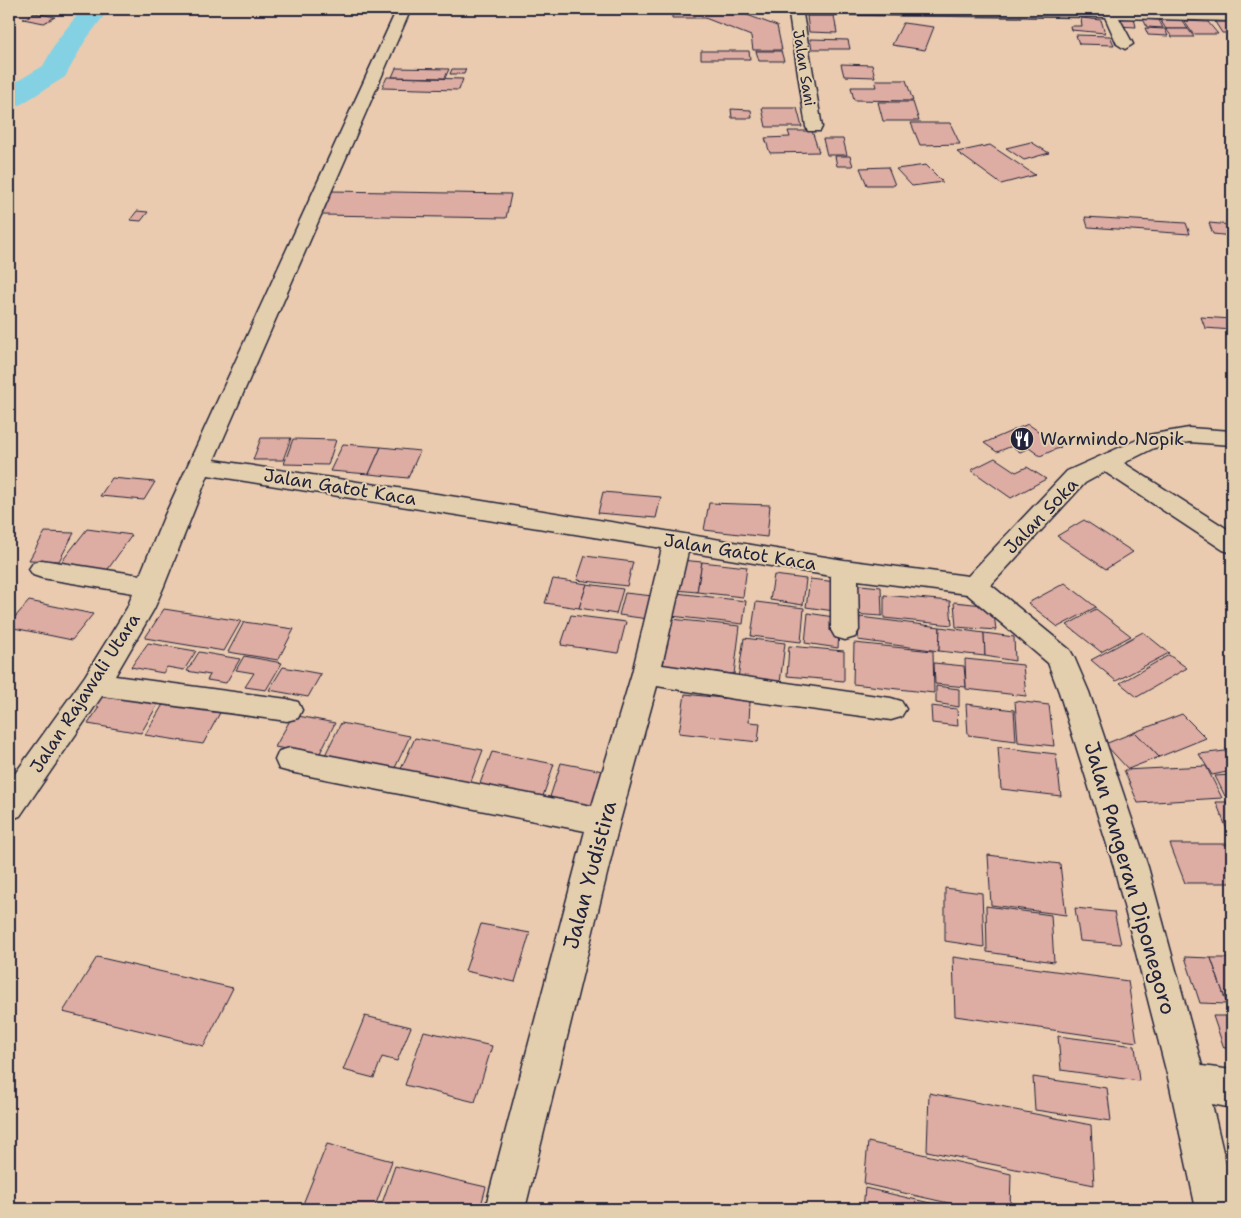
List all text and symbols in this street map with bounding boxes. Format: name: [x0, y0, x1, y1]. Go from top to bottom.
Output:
street label: Jalan Sani: [788, 28, 820, 108]
restaurant icon: Warmindo Nopik: [1009, 426, 1035, 452]
place label: Warmindo Nopik: [1040, 427, 1184, 451]
street label: Jalan Gatot Kaca: [262, 463, 418, 511]
street label: Jalan Soka: [999, 473, 1083, 559]
street label: Jalan Gatot Kaca: [662, 528, 818, 576]
street label: Jalan Rajawali Utara: [24, 609, 146, 777]
street label: Jalan Pangeran Diponegoro: [1078, 738, 1182, 1018]
street label: Jalan Yudistira: [557, 798, 623, 952]

